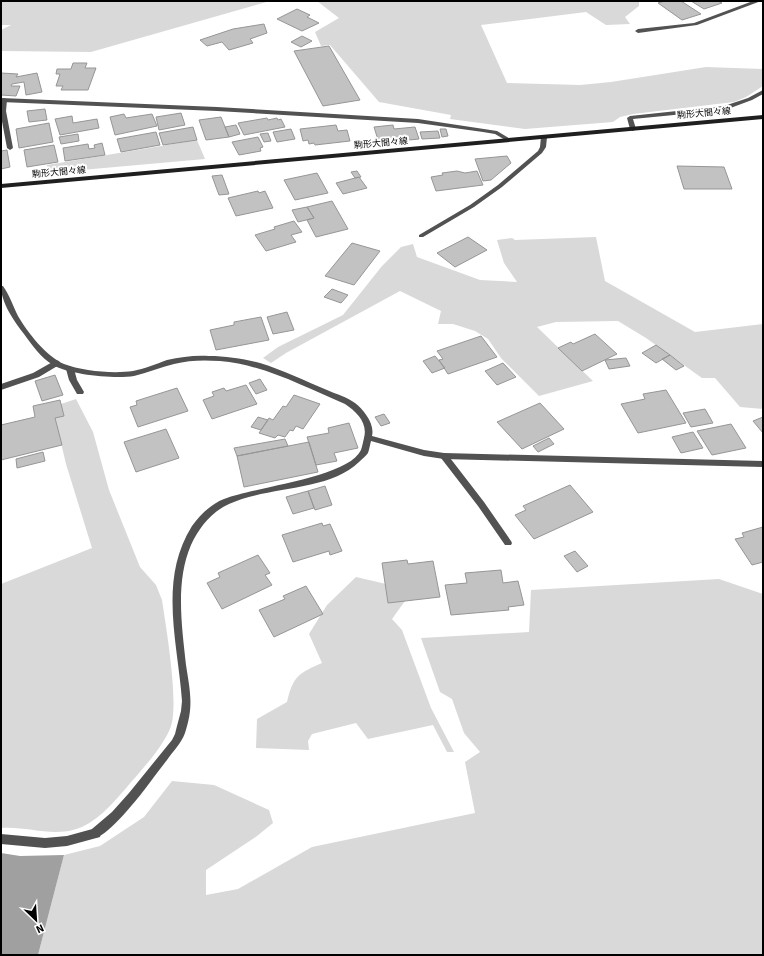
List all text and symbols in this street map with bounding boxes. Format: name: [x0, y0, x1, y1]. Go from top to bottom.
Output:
street label: 駒形大間々線: [677, 105, 732, 122]
street label: 駒形大間々線: [354, 135, 409, 152]
street label: 駒形大間々線: [32, 164, 87, 181]
north arrow: [16, 900, 56, 940]
text: N: [34, 920, 47, 937]

